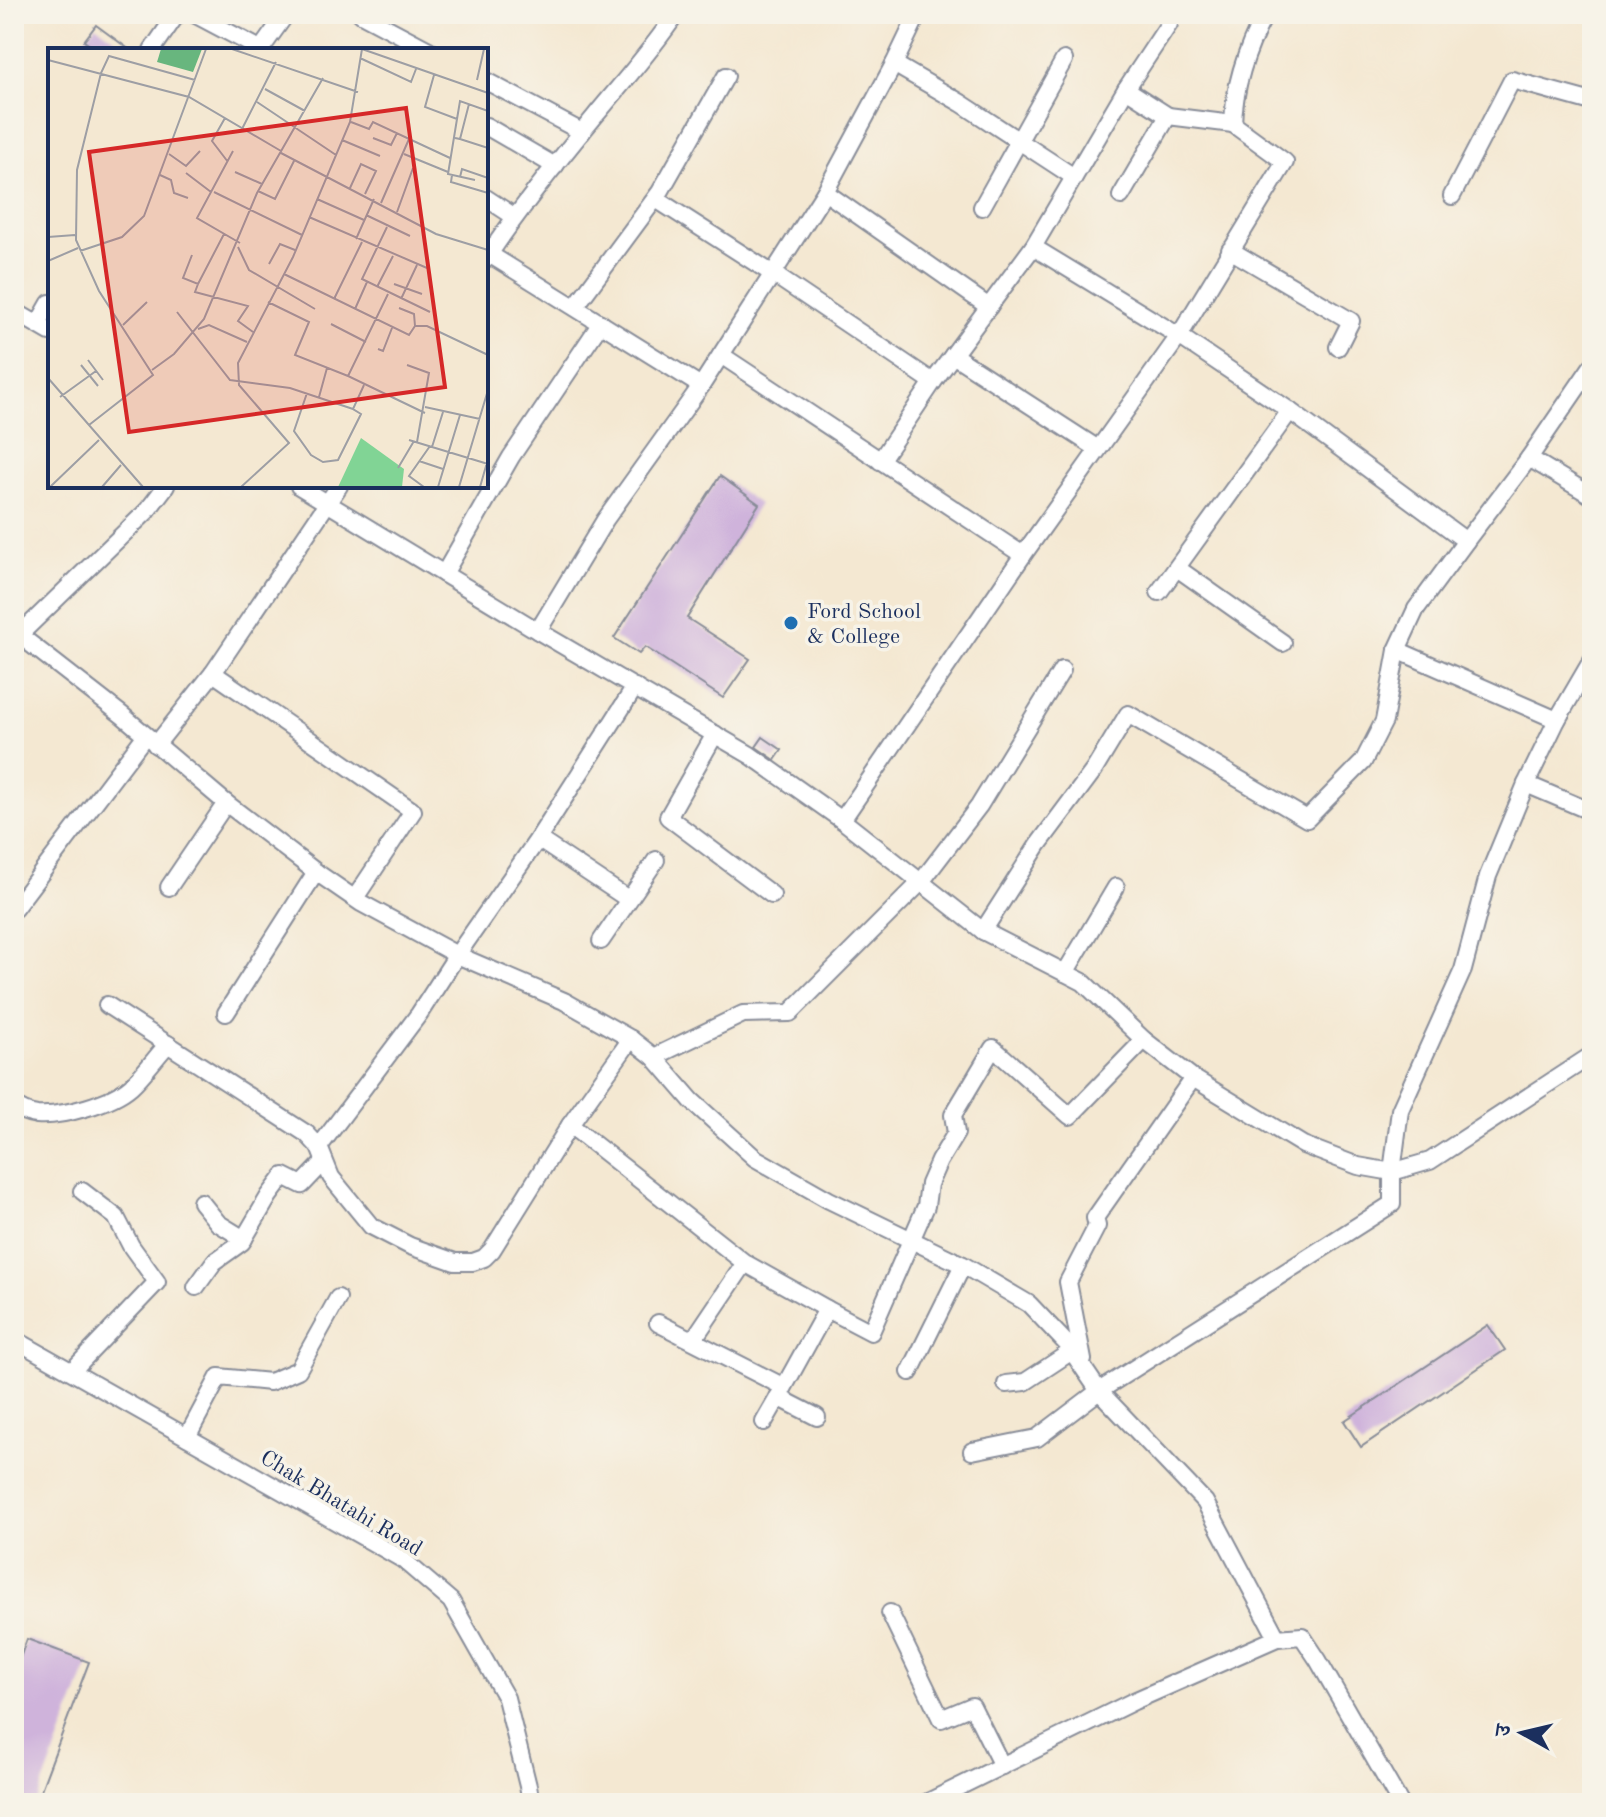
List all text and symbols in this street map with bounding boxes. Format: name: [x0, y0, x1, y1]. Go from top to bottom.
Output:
inset map: [48, 48, 488, 488]
place label: Ford School & College: [807, 601, 921, 648]
marker: Ford School & College: [782, 614, 800, 632]
street label: Chak Bhatahi Road: [256, 1447, 426, 1561]
north arrow: [1482, 1693, 1562, 1773]
text: उ: [1492, 1722, 1516, 1740]

